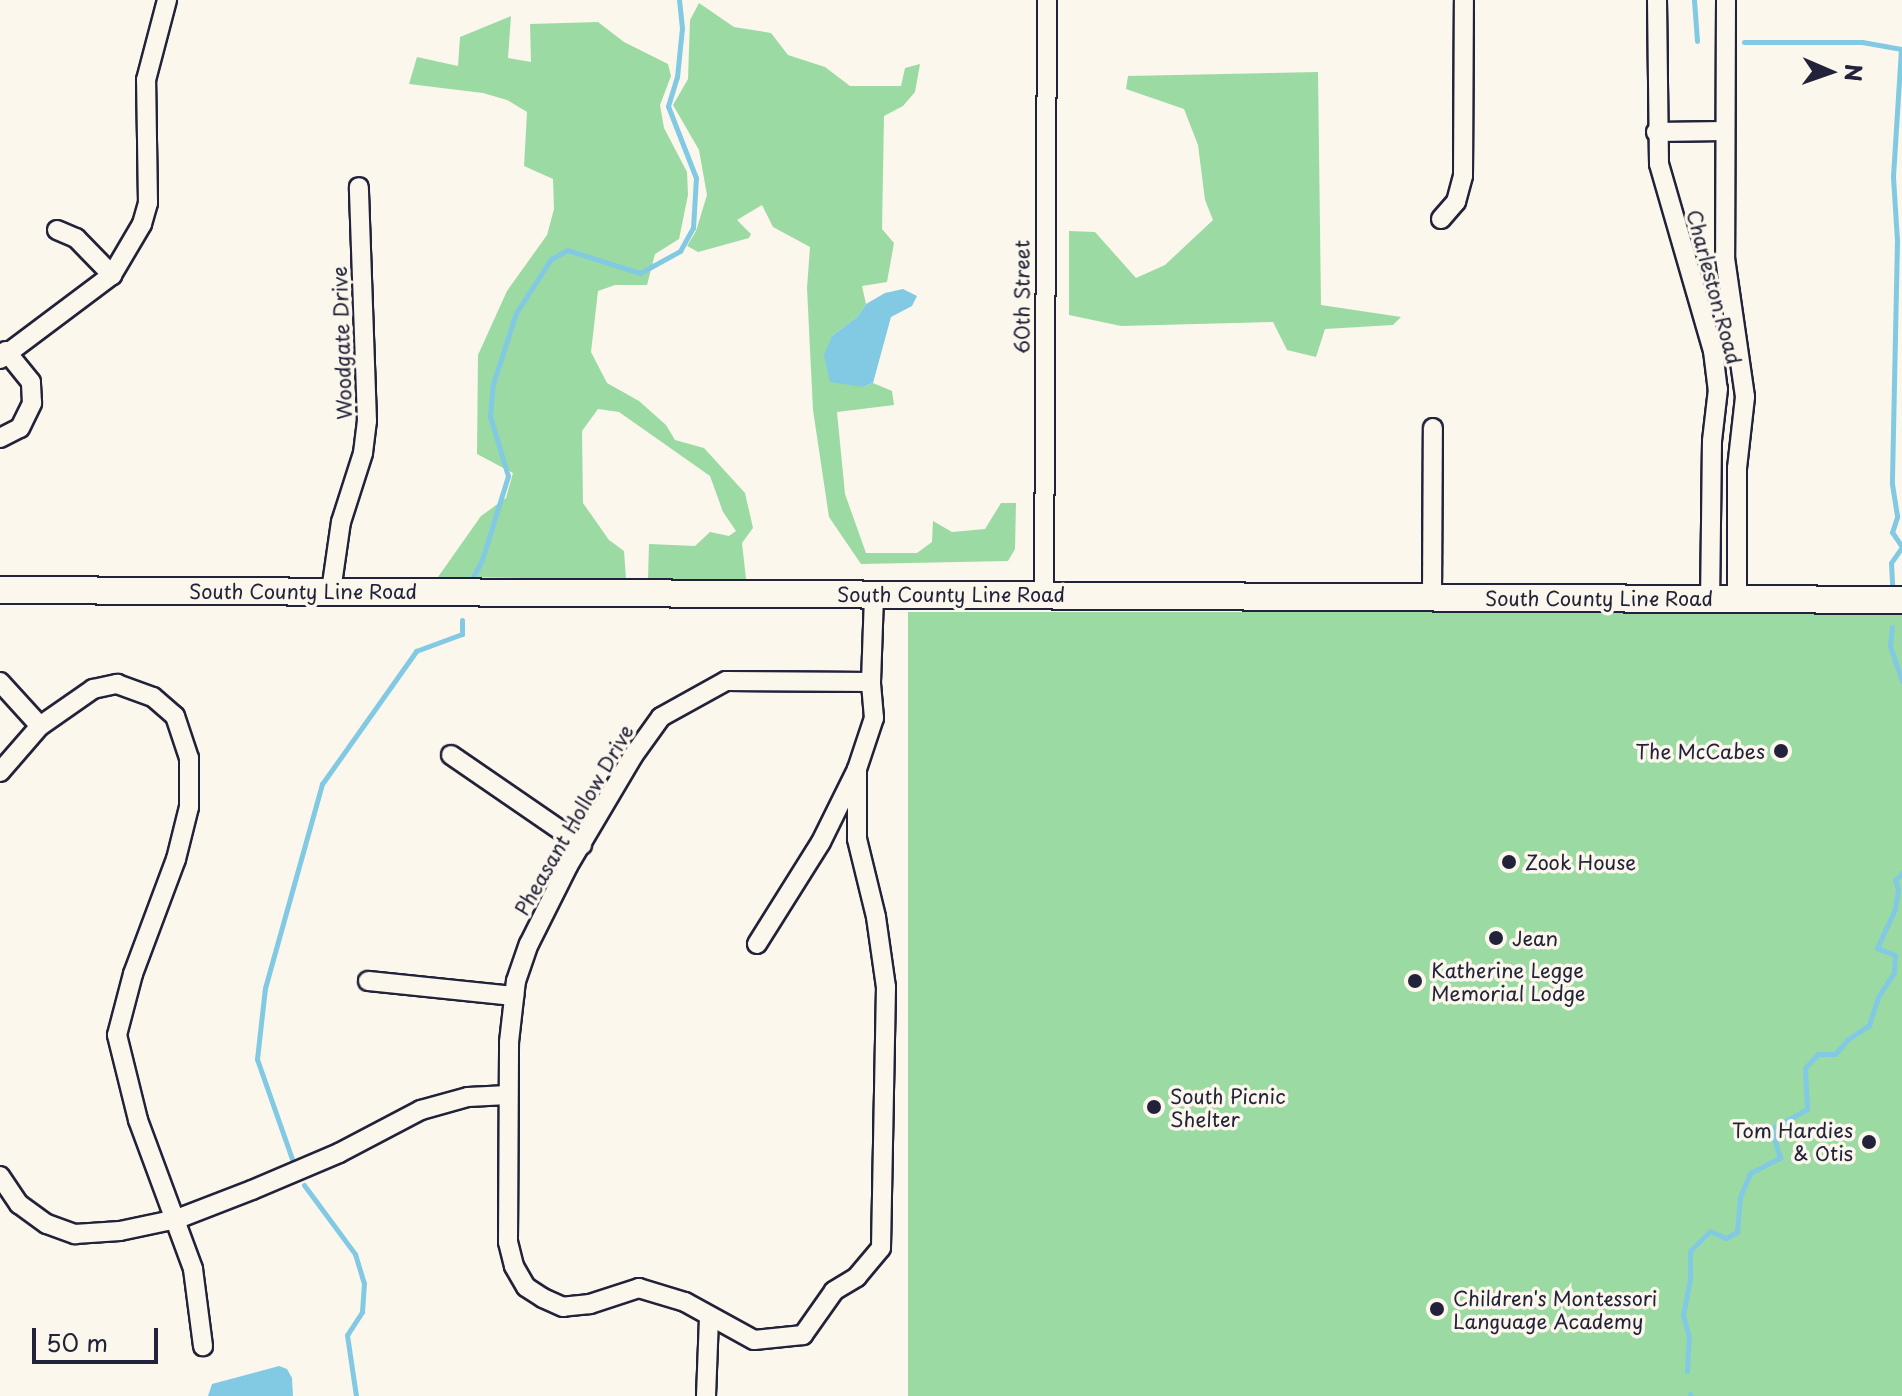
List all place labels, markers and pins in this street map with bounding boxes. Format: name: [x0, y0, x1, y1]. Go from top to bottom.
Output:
place label: The McCabes: [1635, 739, 1765, 763]
marker: The McCabes: [1772, 742, 1790, 760]
place label: Zook House: [1525, 850, 1636, 874]
marker: Zook House: [1500, 853, 1518, 871]
place label: Jean: [1512, 926, 1558, 950]
marker: Jean: [1487, 929, 1505, 947]
place label: Katherine Legge Memorial Lodge: [1431, 958, 1585, 1005]
marker: Katherine Legge Memorial Lodge: [1406, 972, 1424, 990]
place label: South Picnic Shelter: [1170, 1084, 1287, 1131]
marker: South Picnic Shelter: [1145, 1098, 1163, 1116]
place label: Tom Hardies & Otis: [1732, 1118, 1853, 1165]
marker: Tom Hardies & Otis: [1860, 1133, 1878, 1151]
place label: Children's Montessori Language Academy: [1453, 1286, 1657, 1333]
marker: Children's Montessori Language Academy: [1428, 1300, 1446, 1318]

